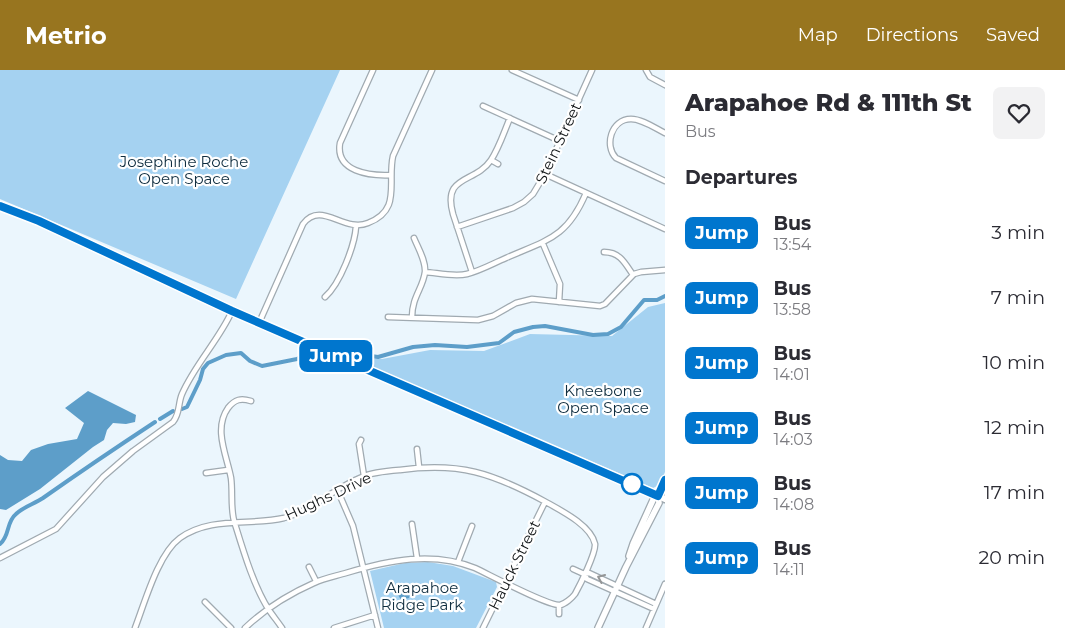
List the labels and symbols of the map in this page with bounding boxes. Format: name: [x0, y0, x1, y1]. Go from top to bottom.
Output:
street label: Stein Street: [531, 99, 585, 187]
park label: Josephine Roche Open Space: [119, 152, 248, 188]
line badge: Jump: [301, 340, 371, 372]
park label: Kneebone Open Space: [557, 381, 649, 417]
street label: Hughs Drive: [282, 468, 374, 524]
unlabelled marker: [621, 473, 643, 495]
street label: Hauck Street: [484, 517, 544, 613]
one-way arrow: [597, 574, 606, 584]
park label: Arapahoe Ridge Park: [381, 578, 463, 614]

